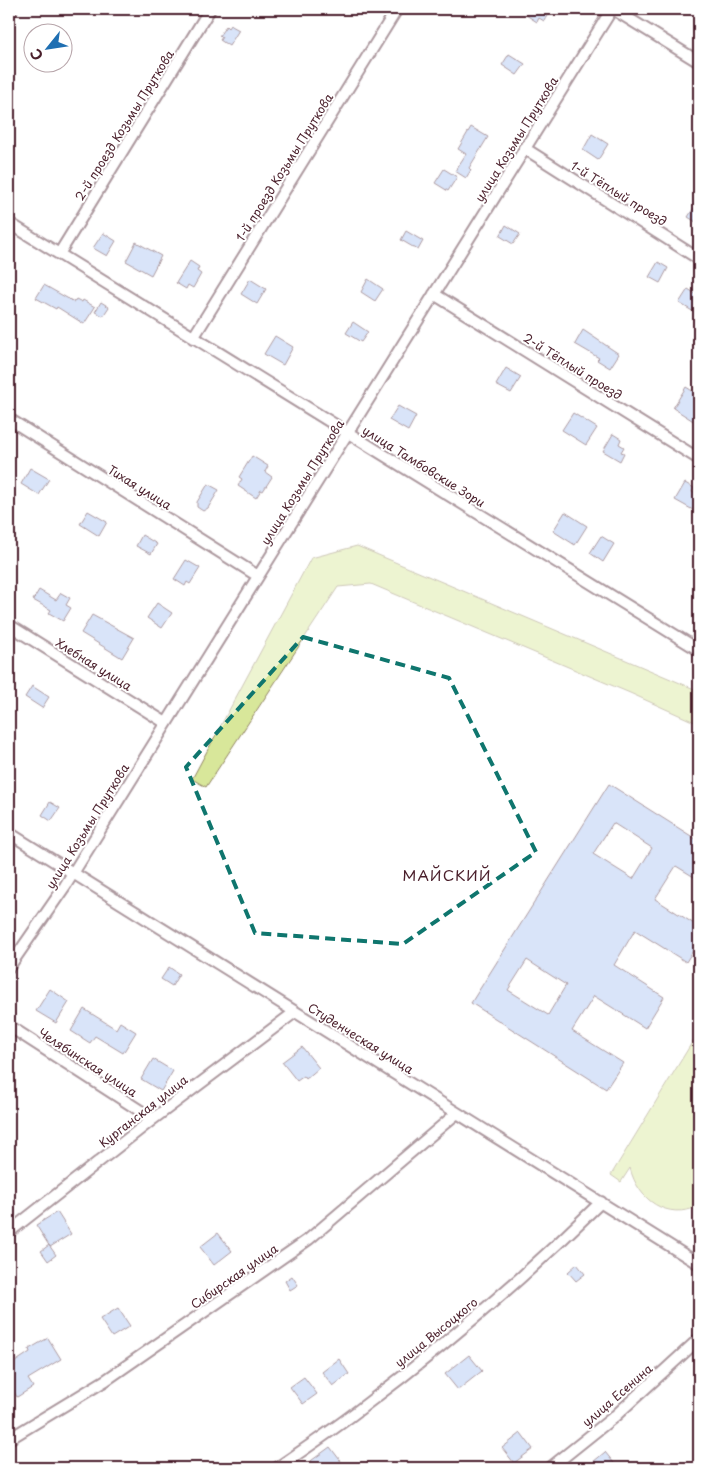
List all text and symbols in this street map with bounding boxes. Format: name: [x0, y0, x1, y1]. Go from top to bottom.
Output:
north arrow: [22, 22, 72, 72]
text: С: [25, 45, 48, 65]
street label: 2-й проезд Козьмы Пруткова: [70, 46, 178, 204]
street label: улица Козьмы Пруткова: [470, 72, 562, 205]
street label: 1-й проезд Козьмы Пруткова: [231, 89, 337, 245]
street label: 1-й Тёплый проезд: [567, 156, 671, 230]
street label: 2-й Тёплый проезд: [520, 328, 626, 404]
street label: улица Козьмы Пруткова: [256, 415, 348, 548]
street label: улица Тамбовские Зори: [359, 421, 489, 511]
street label: Тихая улица: [105, 460, 176, 514]
street label: Хлебная улица: [52, 633, 136, 695]
street label: улица Козьмы Пруткова: [41, 759, 133, 892]
district label: МАЙСКИЙ: [402, 863, 492, 886]
street label: Студенческая улица: [305, 998, 418, 1078]
street label: Челябинская улица: [35, 1023, 141, 1101]
street label: Курганская улица: [95, 1070, 191, 1151]
street label: Сибирская улица: [187, 1239, 282, 1313]
street label: улица Высоцкого: [391, 1293, 482, 1371]
street label: улица Есенина: [578, 1359, 656, 1431]

